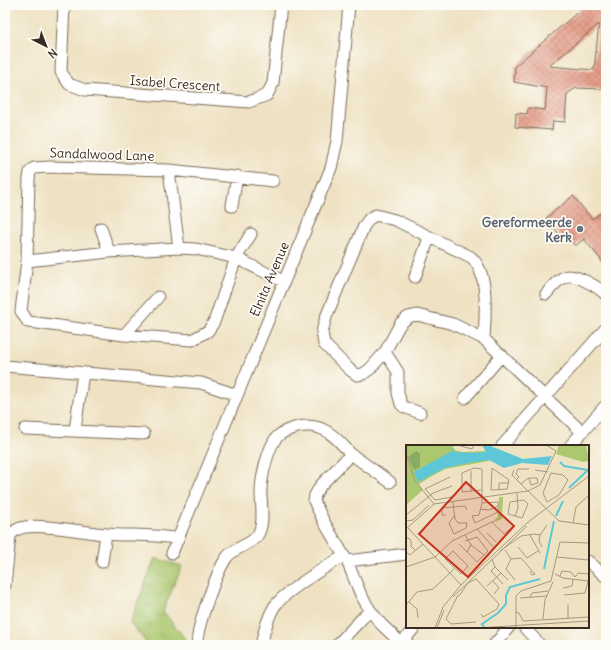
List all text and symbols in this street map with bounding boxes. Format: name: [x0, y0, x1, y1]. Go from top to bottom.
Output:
north arrow: [26, 26, 66, 66]
text: N: [45, 46, 60, 61]
street label: Isabel Crescent: [129, 72, 221, 95]
street label: Sandalwood Lane: [49, 144, 155, 165]
place label: Gereformeerde Kerk: [482, 214, 572, 246]
marker: Gereformeerde Kerk: [575, 224, 585, 234]
street label: Elnita Avenue: [246, 239, 293, 319]
inset map: [406, 445, 589, 628]

